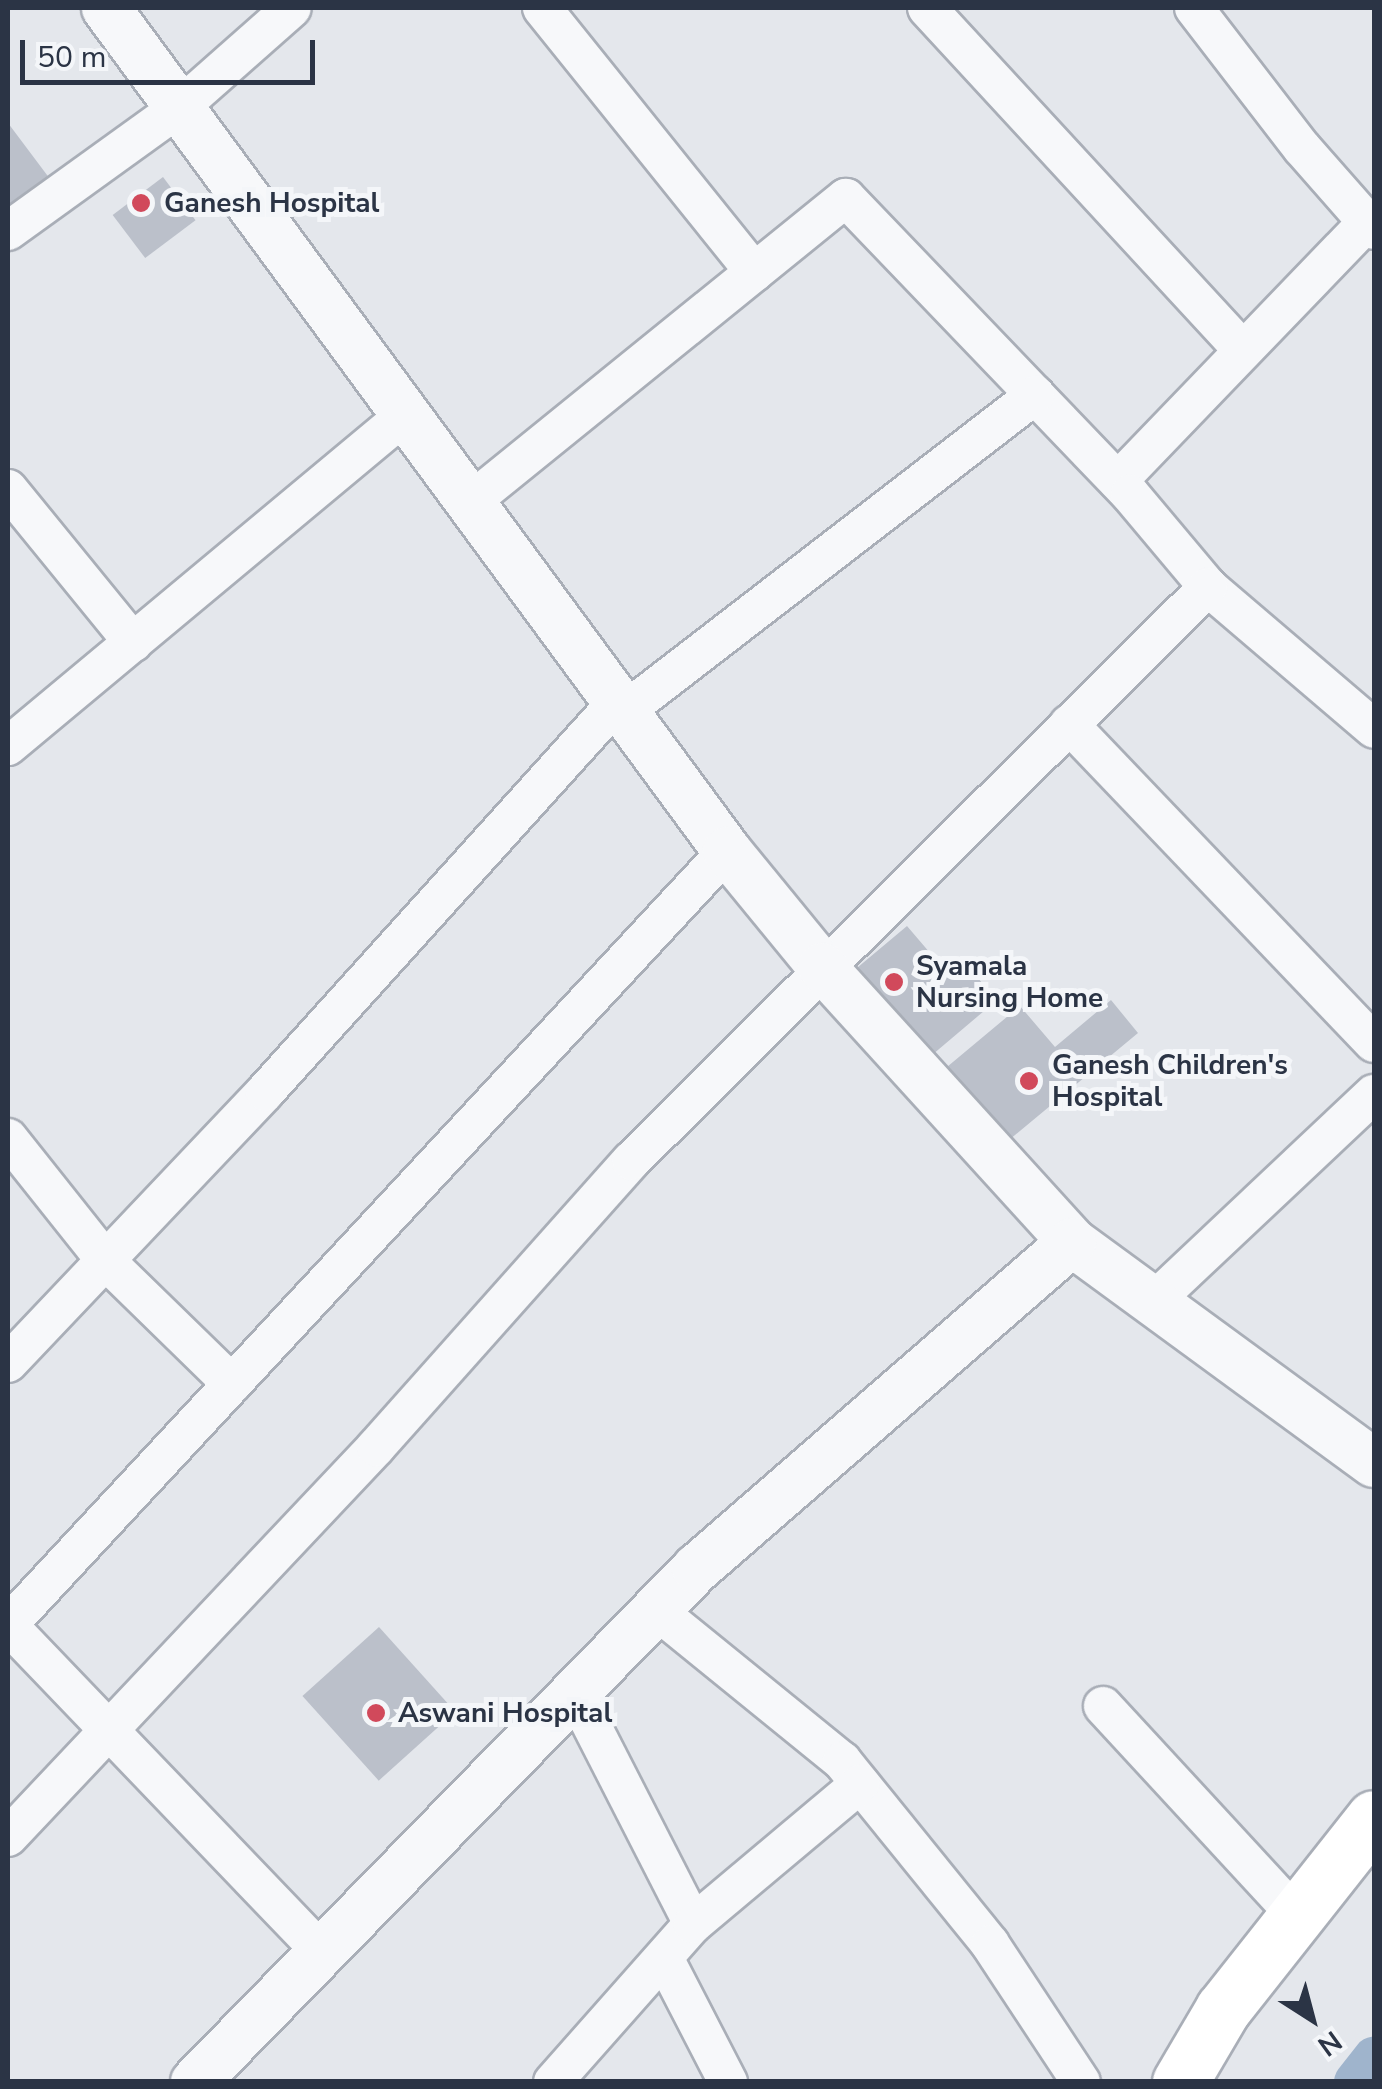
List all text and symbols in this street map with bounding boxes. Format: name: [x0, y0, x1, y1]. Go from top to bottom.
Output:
scale bar: [25, 20, 320, 82]
text: 50 m: [37, 37, 106, 78]
place label: Ganesh Hospital: [164, 186, 379, 220]
marker: Ganesh Hospital: [128, 190, 154, 216]
place label: Syamala Nursing Home: [916, 949, 1103, 1015]
marker: Syamala Nursing Home: [881, 969, 907, 995]
place label: Ganesh Children's Hospital: [1052, 1048, 1288, 1114]
marker: Ganesh Children's Hospital: [1016, 1068, 1042, 1094]
place label: Aswani Hospital: [398, 1696, 612, 1730]
marker: Aswani Hospital: [363, 1700, 389, 1726]
north arrow: [1262, 1969, 1362, 2069]
text: N: [1310, 2022, 1349, 2065]

